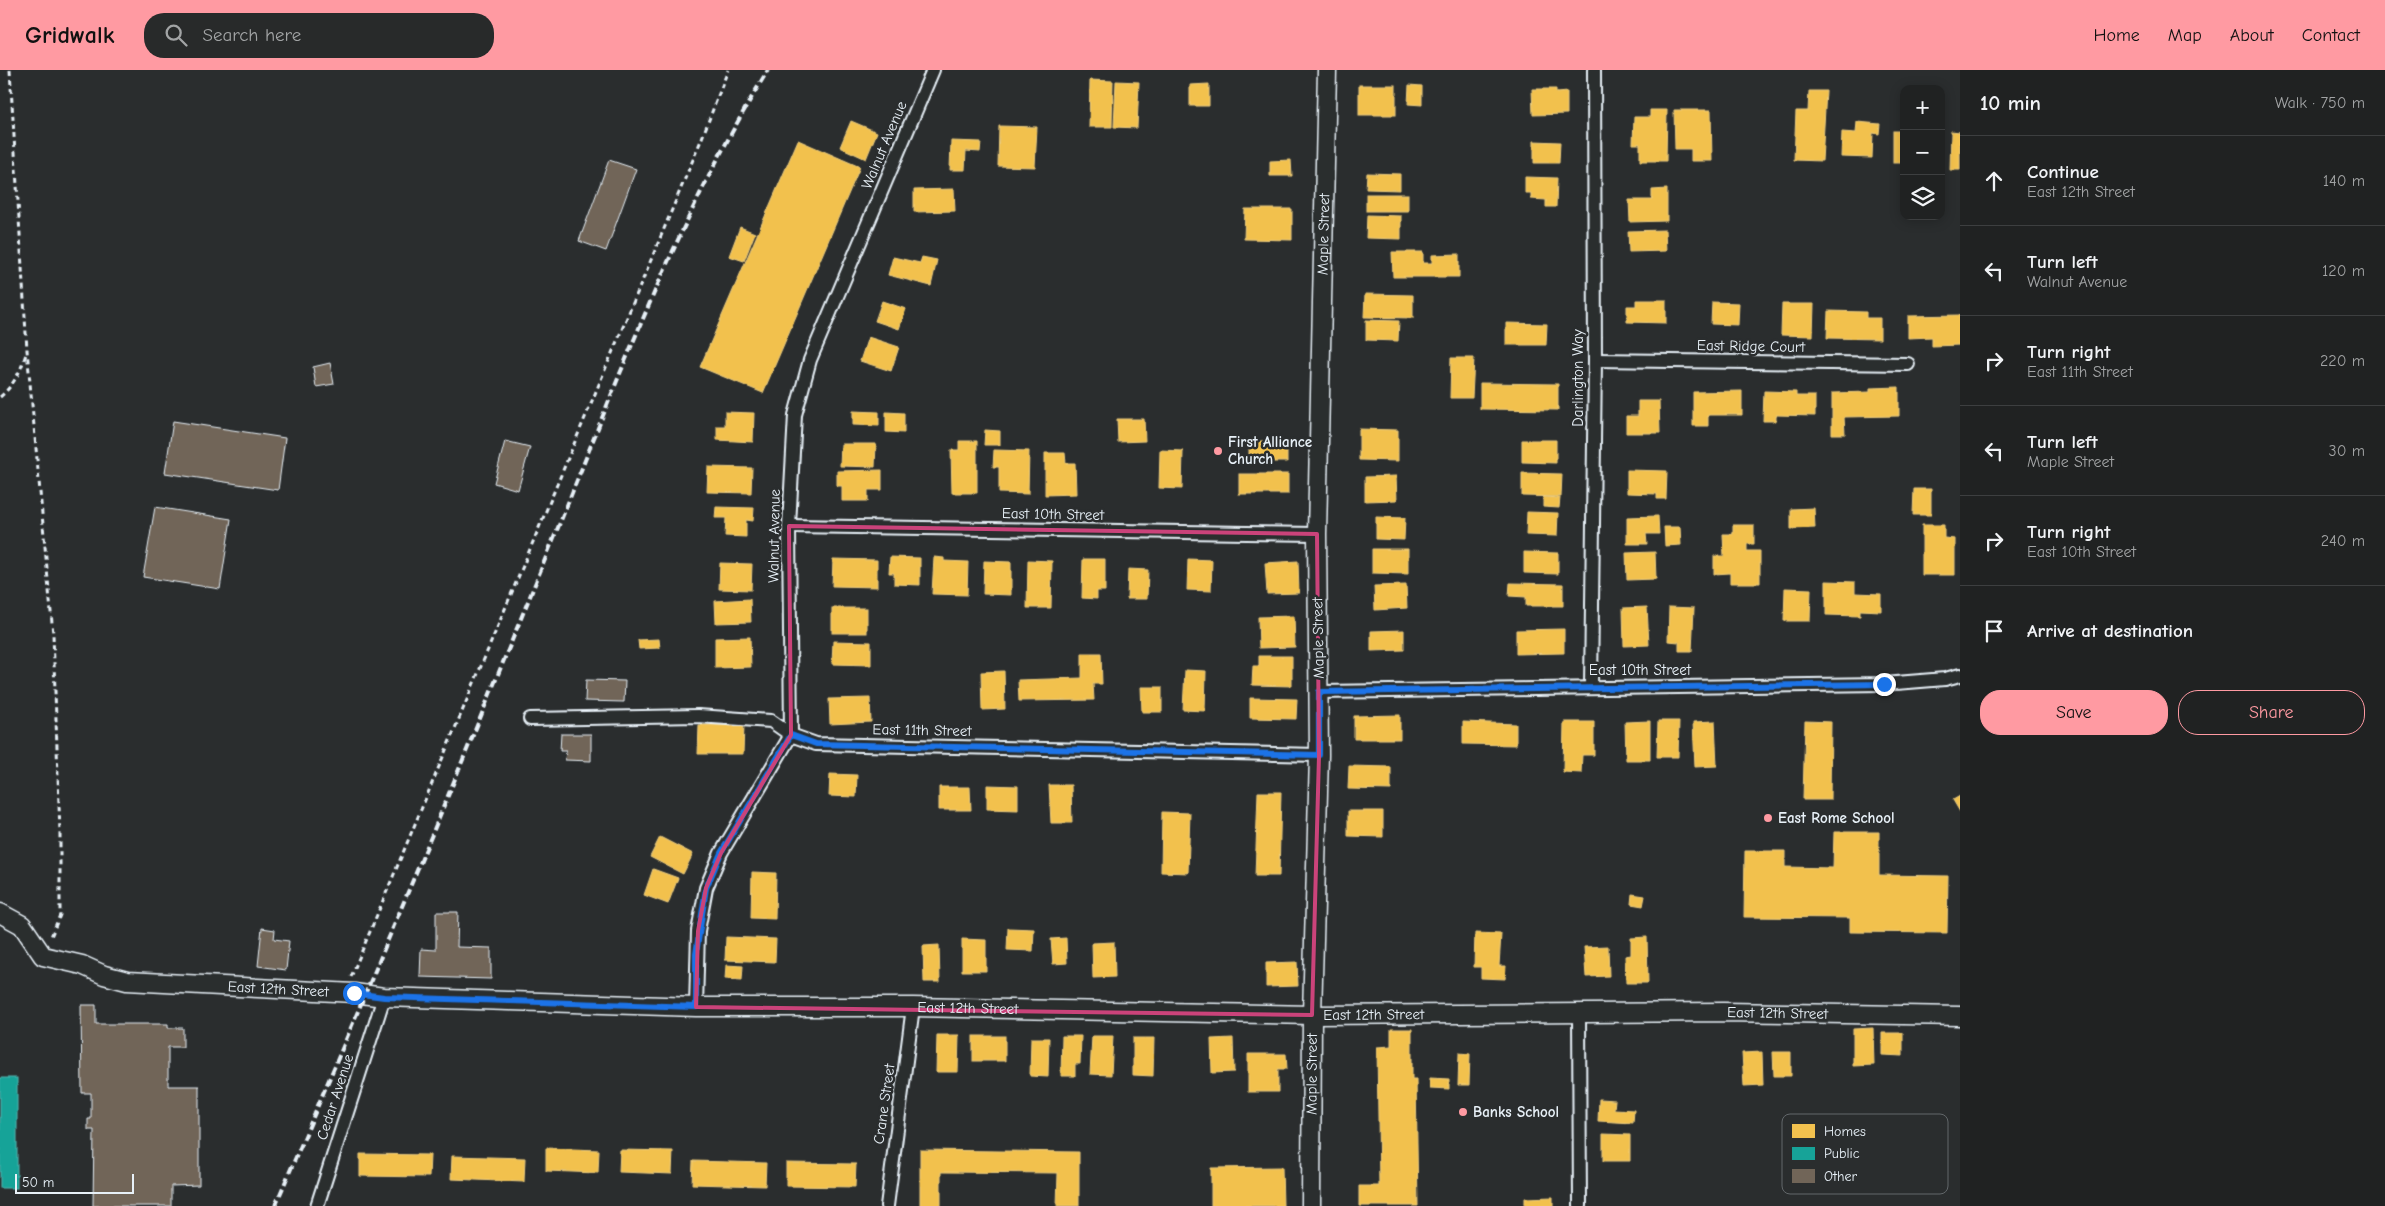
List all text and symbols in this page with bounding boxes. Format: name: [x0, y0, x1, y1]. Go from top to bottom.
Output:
search box: [144, 13, 494, 58]
text: Gridwalk: [25, 21, 114, 49]
icon: search: [162, 21, 190, 49]
text: Search here: [202, 24, 301, 46]
text: Home: [2093, 25, 2140, 46]
text: Map: [2168, 25, 2202, 46]
text: About: [2230, 25, 2274, 46]
text: Contact: [2302, 25, 2360, 46]
map controls: [1900, 85, 1945, 220]
button: +: [1900, 85, 1945, 130]
text: 10 min: [1980, 91, 2041, 115]
text: Walk · 750 m: [2275, 94, 2365, 112]
street label: Walnut Avenue: [857, 98, 911, 192]
button: −: [1900, 130, 1945, 175]
text: Continue: [2027, 161, 2099, 183]
icon: ahead: [1980, 167, 2008, 195]
text: 140 m: [2323, 172, 2365, 190]
button: layers: [1900, 175, 1945, 220]
text: East 12th Street: [2027, 183, 2135, 201]
street label: Maple Street: [1314, 192, 1333, 275]
text: Turn left: [2027, 251, 2098, 273]
icon: left: [1980, 257, 2008, 285]
text: 120 m: [2322, 262, 2365, 280]
text: Walnut Avenue: [2027, 273, 2127, 291]
street label: Darlington Way: [1569, 329, 1587, 427]
street label: East Ridge Court: [1697, 336, 1806, 356]
text: Turn right: [2027, 341, 2111, 363]
icon: right: [1980, 347, 2008, 375]
text: 220 m: [2320, 352, 2365, 370]
text: East 11th Street: [2027, 363, 2133, 381]
text: Turn left: [2027, 431, 2098, 453]
place label: First Alliance Church: [1228, 433, 1312, 468]
icon: left: [1980, 437, 2008, 465]
text: 30 m: [2329, 442, 2365, 460]
marker: First Alliance Church: [1212, 445, 1224, 457]
text: Maple Street: [2027, 453, 2114, 471]
street label: Walnut Avenue: [764, 488, 784, 583]
street label: East 10th Street: [1002, 504, 1105, 524]
text: Turn right: [2027, 521, 2111, 543]
icon: right: [1980, 527, 2008, 555]
text: 240 m: [2321, 532, 2365, 550]
text: East 10th Street: [2027, 543, 2136, 561]
street label: Maple Street: [1308, 596, 1328, 679]
icon: arrive: [1980, 617, 2008, 645]
text: Arrive at destination: [2027, 620, 2193, 642]
street label: East 10th Street: [1589, 661, 1692, 679]
route end: [1873, 673, 1896, 696]
button: Save: [1980, 690, 2168, 735]
button: Share: [2178, 690, 2365, 735]
street label: East 11th Street: [872, 720, 972, 740]
place label: East Rome School: [1778, 809, 1895, 827]
marker: East Rome School: [1762, 812, 1774, 824]
street label: East 12th Street: [227, 977, 330, 1001]
route start: [343, 982, 366, 1005]
street label: East 12th Street: [917, 998, 1019, 1018]
street label: East 12th Street: [1727, 1003, 1829, 1023]
street label: East 12th Street: [1323, 1005, 1425, 1024]
street label: Maple Street: [1302, 1032, 1321, 1115]
street label: Cedar Avenue: [313, 1051, 357, 1142]
street label: Crane Street: [869, 1062, 899, 1145]
place label: Banks School: [1473, 1103, 1559, 1121]
marker: Banks School: [1457, 1106, 1469, 1118]
legend: [1782, 1114, 1948, 1194]
text: Homes: [1824, 1123, 1866, 1140]
text: Public: [1824, 1145, 1860, 1162]
text: Other: [1824, 1168, 1858, 1185]
scale bar: [15, 1171, 134, 1194]
text: 50 m: [22, 1174, 54, 1191]

